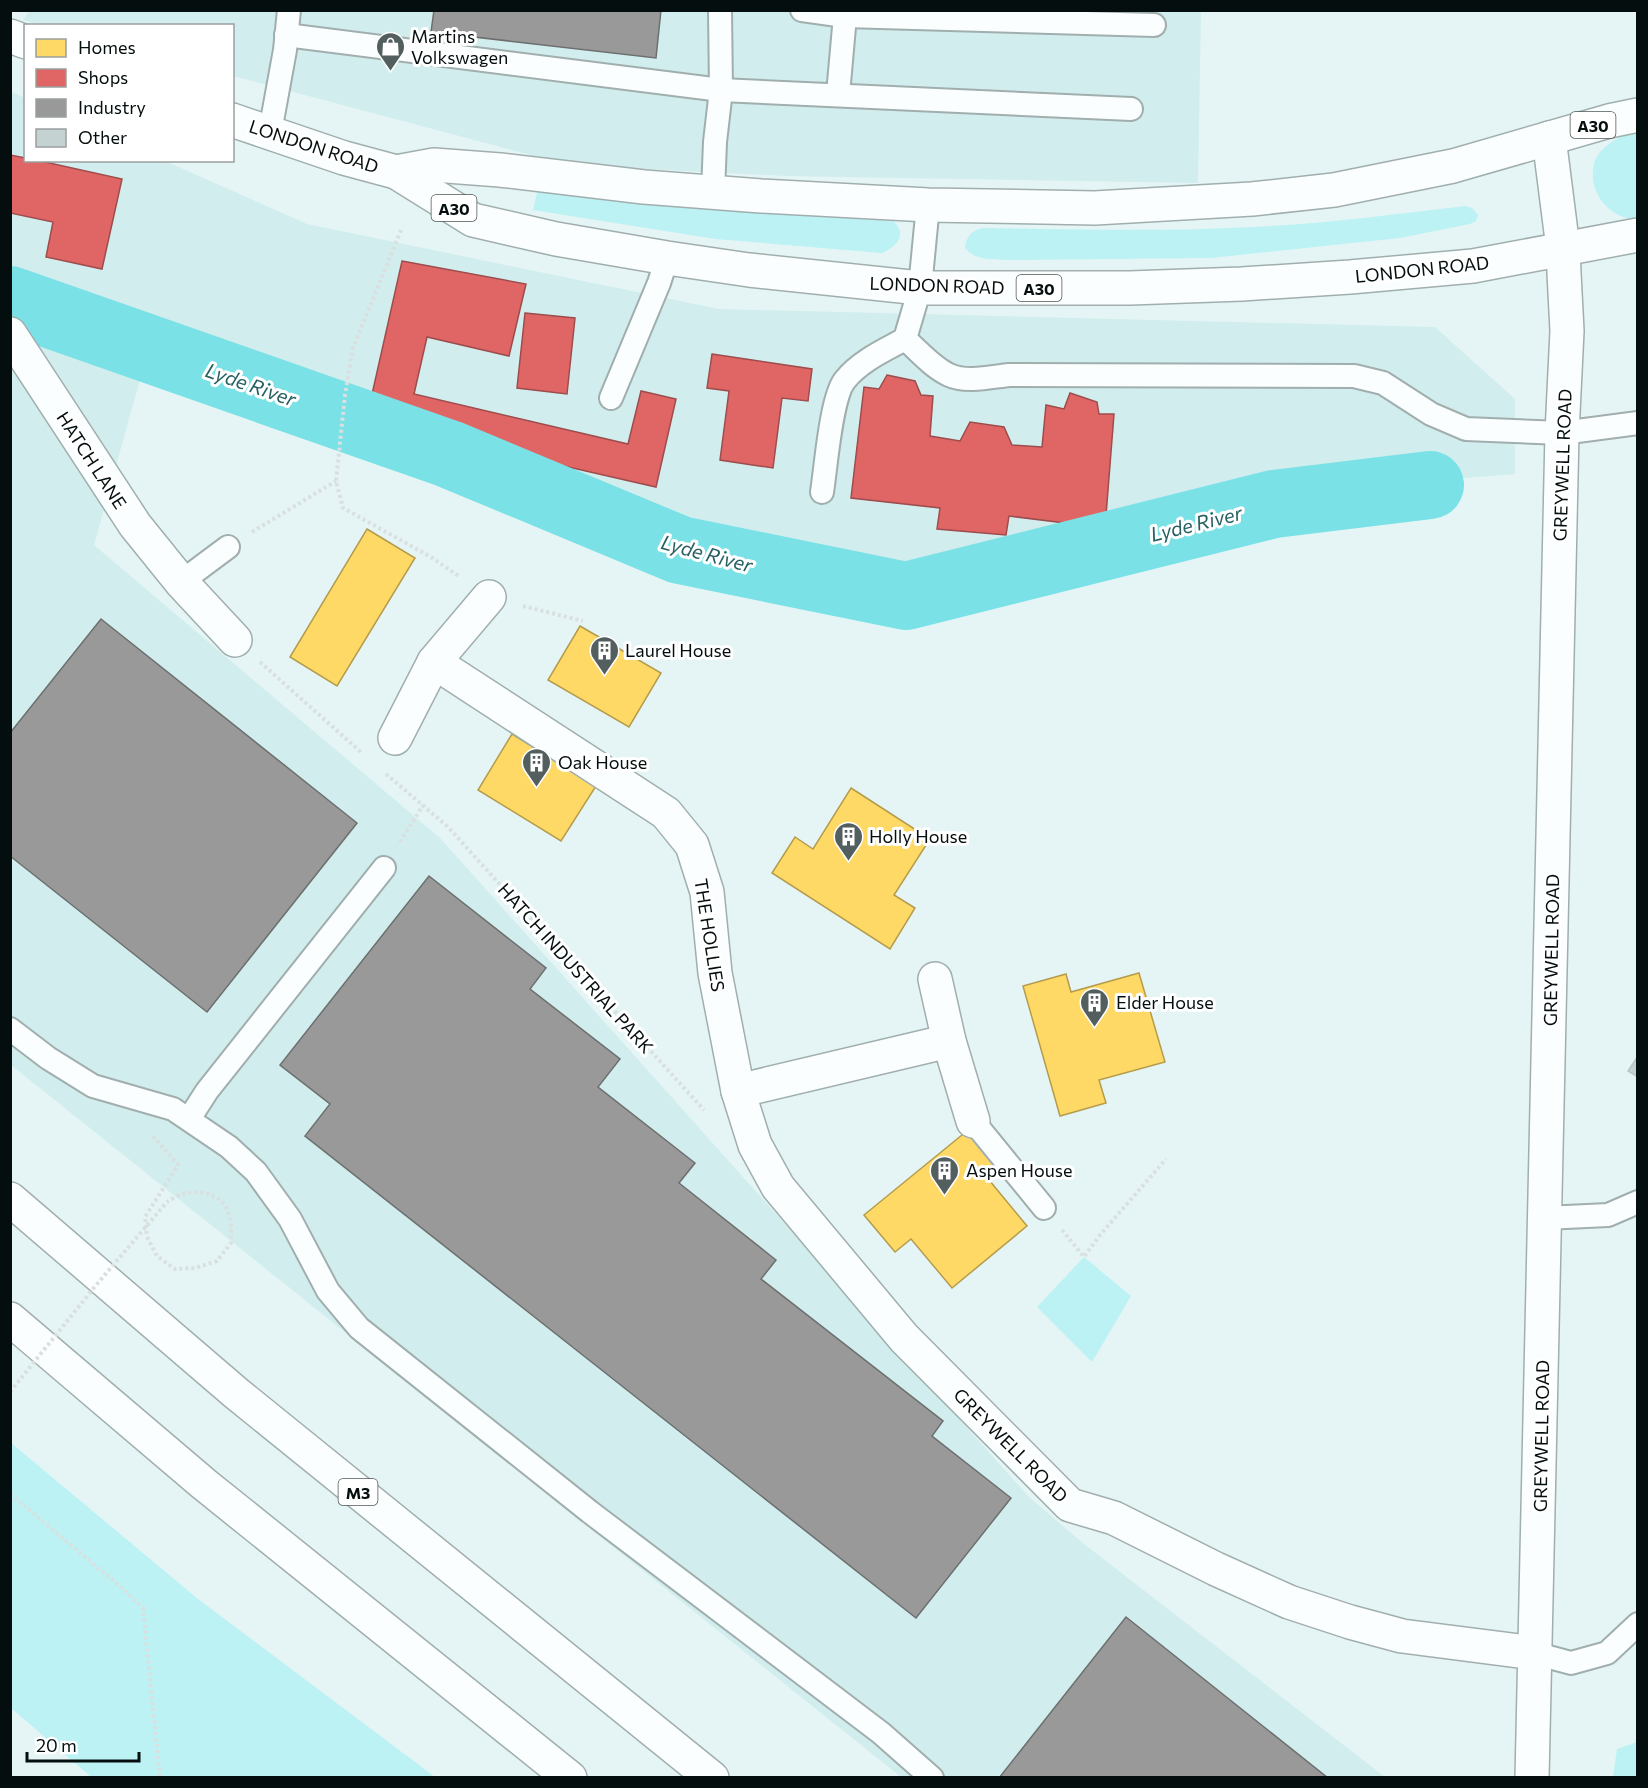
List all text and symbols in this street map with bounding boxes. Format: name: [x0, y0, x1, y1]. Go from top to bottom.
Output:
legend: [24, 24, 234, 162]
place label: Martins Volkswagen: [411, 25, 508, 68]
shop icon: Martins Volkswagen: [374, 30, 406, 72]
text: Homes: [78, 36, 136, 58]
text: Shops: [78, 66, 128, 88]
text: Industry: [78, 96, 146, 118]
road number: A30: [1570, 112, 1616, 138]
street label: LONDON ROAD: [246, 115, 382, 177]
text: Other: [78, 126, 127, 148]
road number: A30: [432, 195, 476, 221]
street label: LONDON ROAD: [1354, 251, 1490, 287]
street label: LONDON ROAD: [869, 272, 1005, 298]
road number: A30: [1016, 275, 1062, 301]
water label: Lyde River: [203, 357, 300, 411]
street label: GREYWELL ROAD: [1548, 388, 1576, 542]
street label: HATCH LANE: [52, 407, 132, 513]
water label: Lyde River: [1148, 500, 1245, 546]
water label: Lyde River: [659, 529, 756, 577]
building icon: Laurel House: [588, 634, 620, 676]
place label: Laurel House: [625, 639, 731, 661]
building icon: Oak House: [521, 746, 553, 788]
place label: Oak House: [558, 751, 647, 773]
building icon: Holly House: [832, 820, 864, 862]
place label: Holly House: [869, 825, 967, 847]
street label: GREYWELL ROAD: [1539, 874, 1563, 1026]
street label: THE HOLLIES: [690, 877, 730, 993]
street label: HATCH INDUSTRIAL PARK: [494, 878, 658, 1058]
building icon: Elder House: [1079, 986, 1111, 1028]
place label: Elder House: [1116, 991, 1214, 1013]
building icon: Aspen House: [929, 1154, 961, 1196]
place label: Aspen House: [966, 1159, 1073, 1181]
street label: GREYWELL ROAD: [1529, 1360, 1553, 1512]
street label: GREYWELL ROAD: [949, 1383, 1073, 1507]
road number: M3: [338, 1479, 378, 1505]
scale bar: [27, 1725, 140, 1763]
text: 20 m: [36, 1734, 77, 1756]

